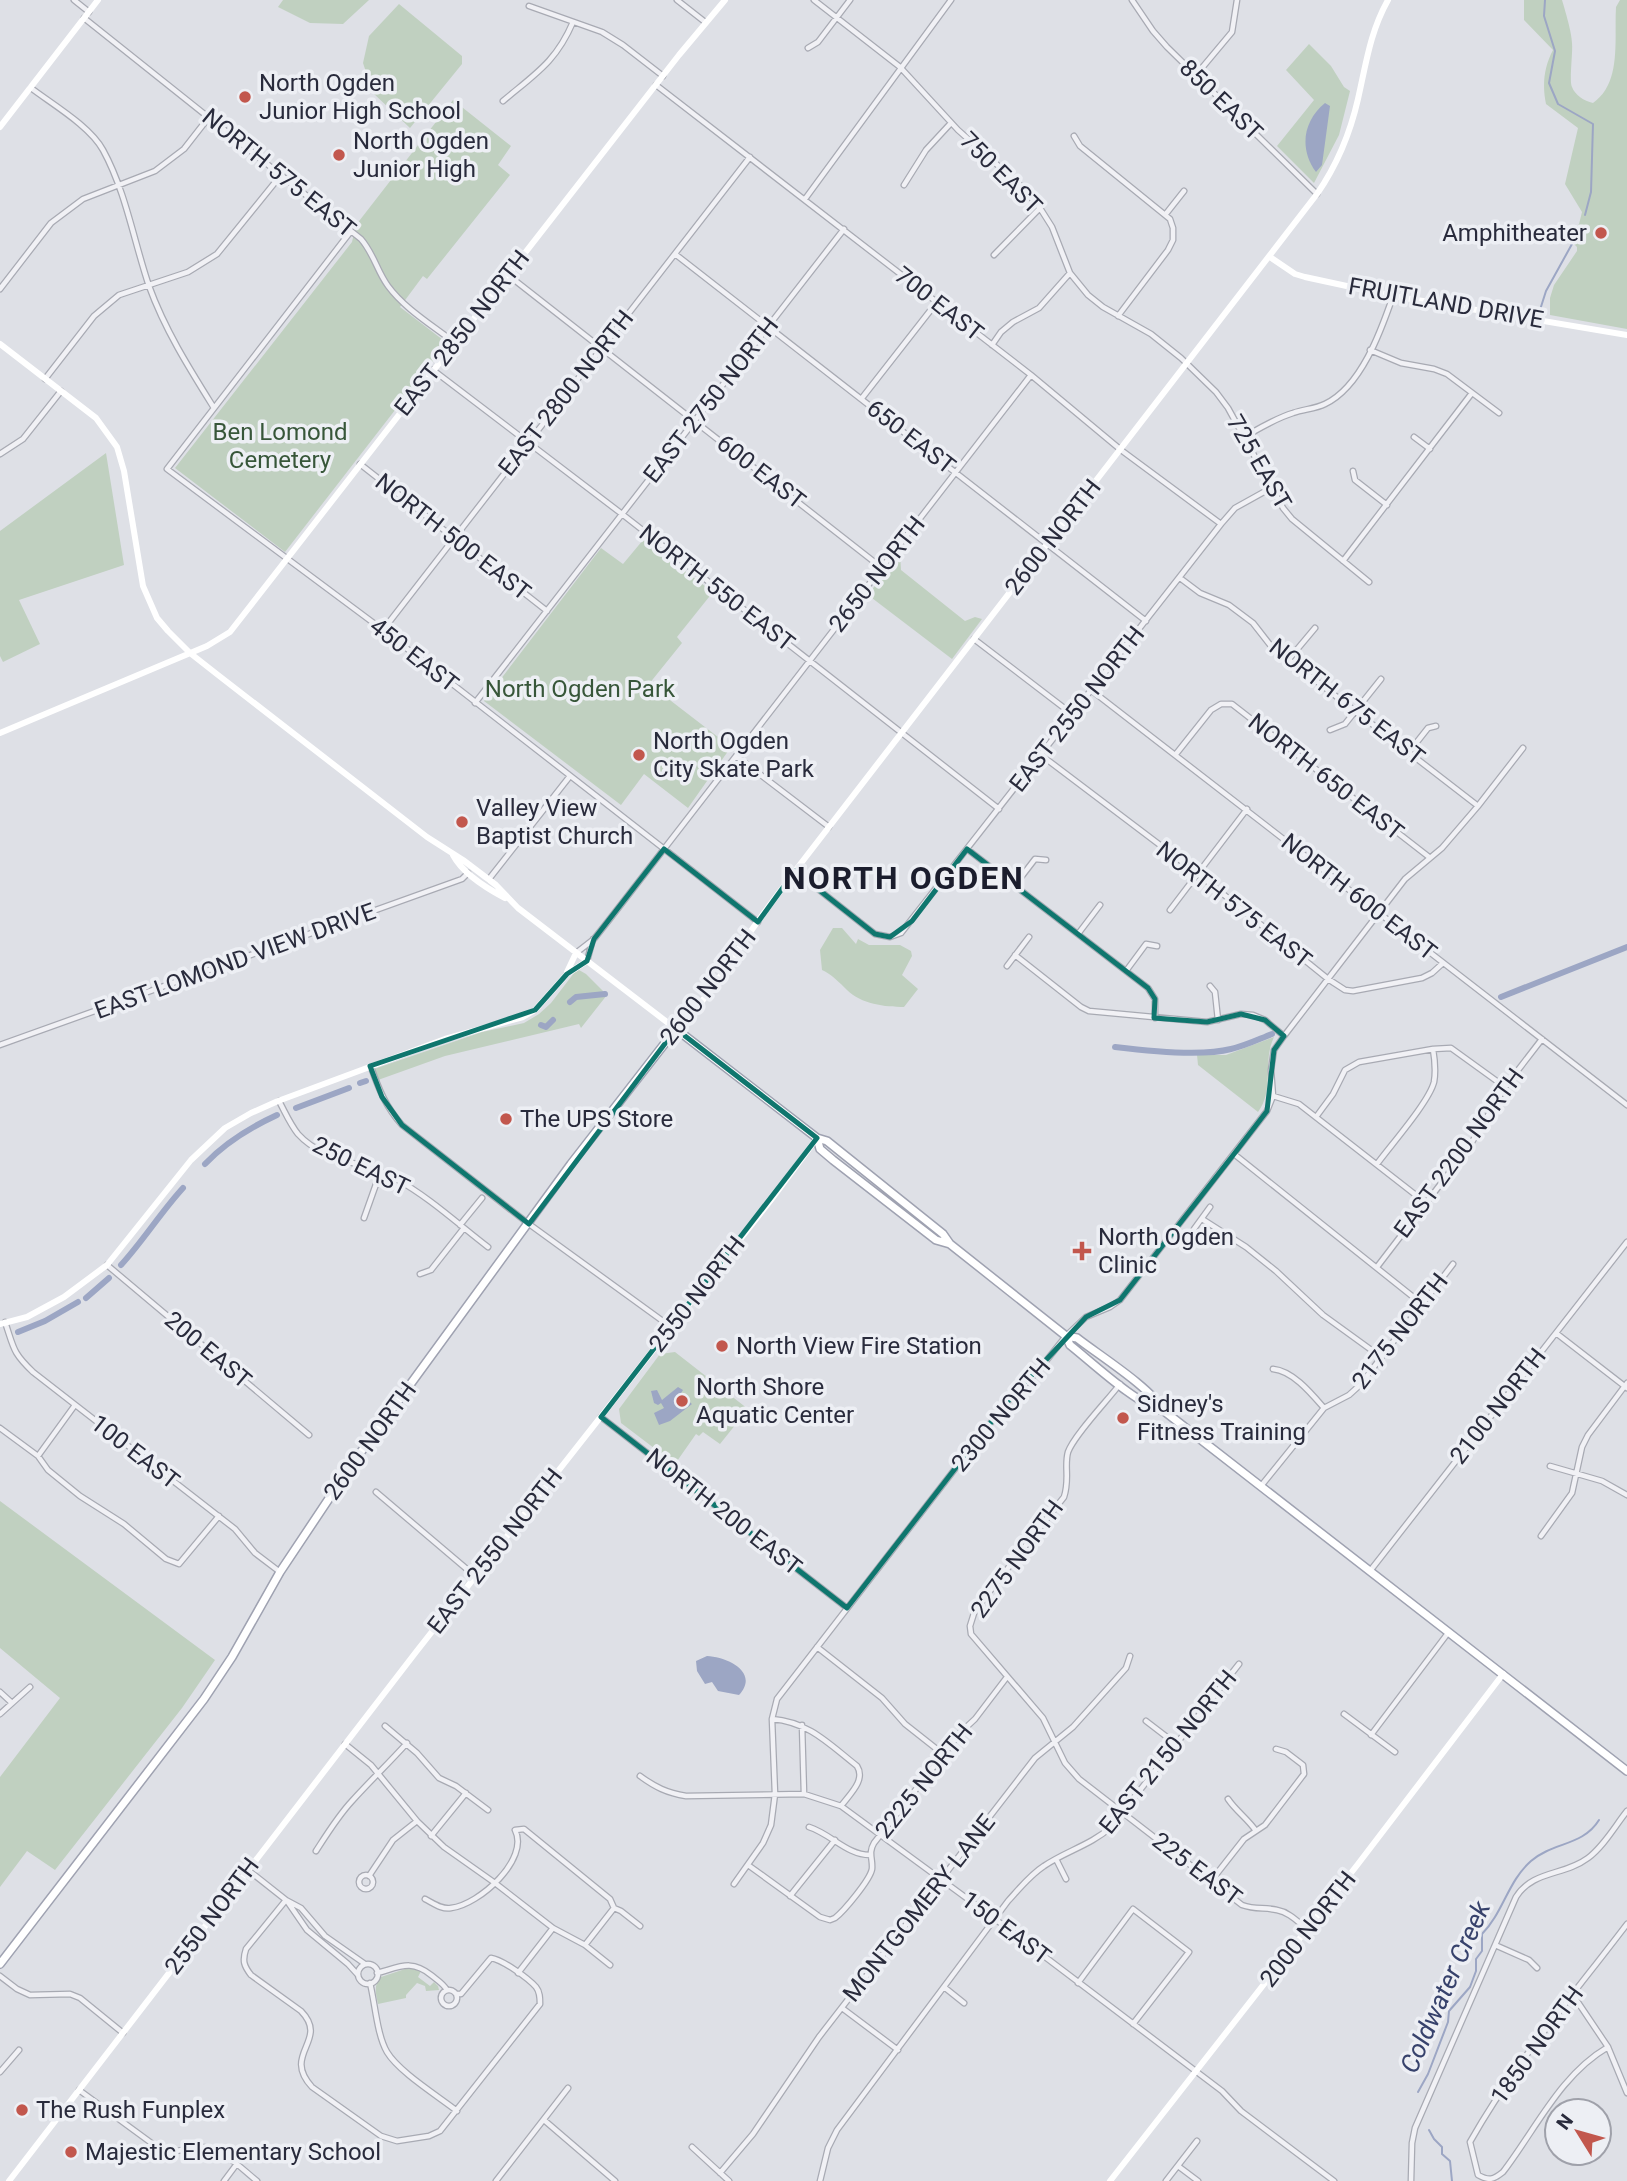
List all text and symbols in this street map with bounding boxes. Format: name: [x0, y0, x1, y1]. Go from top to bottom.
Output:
street label: 850 EAST: [1174, 54, 1268, 146]
place label: North Ogden Junior High School: [259, 69, 461, 125]
marker: North Ogden Junior High School: [237, 89, 253, 105]
street label: NORTH 575 EAST: [197, 103, 361, 243]
street label: 750 EAST: [954, 126, 1048, 220]
place label: North Ogden Junior High: [353, 127, 489, 183]
marker: North Ogden Junior High: [331, 147, 347, 163]
place label: Amphitheater: [1442, 219, 1587, 247]
marker: Amphitheater: [1593, 225, 1609, 241]
street label: EAST 2850 NORTH: [389, 245, 535, 421]
street label: 700 EAST: [889, 261, 989, 347]
street label: FRUITLAND DRIVE: [1346, 272, 1546, 334]
street label: EAST 2800 NORTH: [493, 305, 639, 481]
street label: EAST 2750 NORTH: [638, 312, 784, 488]
street label: 650 EAST: [861, 394, 961, 480]
street label: 725 EAST: [1221, 410, 1297, 514]
park label: Ben Lomond Cemetery: [212, 418, 348, 474]
street label: 600 EAST: [711, 429, 811, 515]
street label: NORTH 500 EAST: [370, 468, 536, 606]
street label: 2600 NORTH: [999, 474, 1107, 600]
street label: 2650 NORTH: [823, 511, 931, 637]
street label: NORTH 550 EAST: [634, 519, 800, 657]
street label: 450 EAST: [364, 612, 464, 698]
street label: EAST 2550 NORTH: [1004, 621, 1150, 797]
street label: NORTH 675 EAST: [1264, 633, 1430, 771]
park label: North Ogden Park: [485, 675, 676, 703]
street label: NORTH 650 EAST: [1243, 708, 1409, 846]
place label: North Ogden City Skate Park: [653, 727, 815, 783]
marker: North Ogden City Skate Park: [631, 747, 647, 763]
place label: Valley View Baptist Church: [476, 794, 633, 850]
marker: Valley View Baptist Church: [454, 814, 470, 830]
street label: NORTH 600 EAST: [1276, 828, 1442, 966]
street label: NORTH 575 EAST: [1151, 836, 1317, 974]
district label: NORTH OGDEN: [783, 859, 1025, 897]
street label: EAST LOMOND VIEW DRIVE: [91, 897, 379, 1025]
street label: 2600 NORTH: [654, 924, 762, 1050]
street label: EAST 2200 NORTH: [1388, 1063, 1530, 1243]
place label: The UPS Store: [520, 1105, 673, 1133]
marker: The UPS Store: [498, 1111, 514, 1127]
street label: 250 EAST: [308, 1131, 414, 1201]
place label: North Ogden Clinic: [1098, 1223, 1234, 1279]
street label: 2550 NORTH: [643, 1231, 751, 1357]
marker: North Ogden Clinic: [1072, 1241, 1092, 1261]
street label: 2175 NORTH: [1346, 1268, 1454, 1394]
street label: 200 EAST: [159, 1306, 257, 1394]
place label: North View Fire Station: [736, 1332, 982, 1360]
marker: North View Fire Station: [714, 1338, 730, 1354]
street label: 2100 NORTH: [1444, 1343, 1552, 1469]
street label: 2300 NORTH: [946, 1353, 1056, 1477]
place label: North Shore Aquatic Center: [696, 1373, 854, 1429]
street label: 2600 NORTH: [318, 1377, 422, 1505]
place label: Sidney's Fitness Training: [1137, 1390, 1306, 1446]
marker: North Shore Aquatic Center: [674, 1393, 690, 1409]
street label: 100 EAST: [85, 1409, 185, 1495]
marker: Sidney's Fitness Training: [1115, 1410, 1131, 1426]
street label: NORTH 200 EAST: [641, 1443, 807, 1581]
street label: EAST 2550 NORTH: [422, 1463, 568, 1639]
street label: 2275 NORTH: [965, 1495, 1069, 1623]
street label: EAST 2150 NORTH: [1093, 1665, 1243, 1839]
street label: 2225 NORTH: [869, 1718, 979, 1844]
street label: MONTGOMERY LANE: [837, 1809, 1001, 2007]
street label: 225 EAST: [1147, 1826, 1247, 1912]
street label: 2550 NORTH: [159, 1852, 265, 1980]
street label: 2000 NORTH: [1254, 1866, 1362, 1992]
street label: 150 EAST: [956, 1885, 1056, 1971]
water label: Coldwater Creek: [1394, 1895, 1497, 2077]
street label: 1850 NORTH: [1485, 1981, 1589, 2109]
place label: The Rush Funplex: [36, 2096, 225, 2124]
north arrow: [1543, 2097, 1613, 2167]
marker: The Rush Funplex: [14, 2102, 30, 2118]
text: N: [1552, 2110, 1578, 2134]
place label: Majestic Elementary School: [85, 2138, 381, 2166]
marker: Majestic Elementary School: [63, 2144, 79, 2160]

